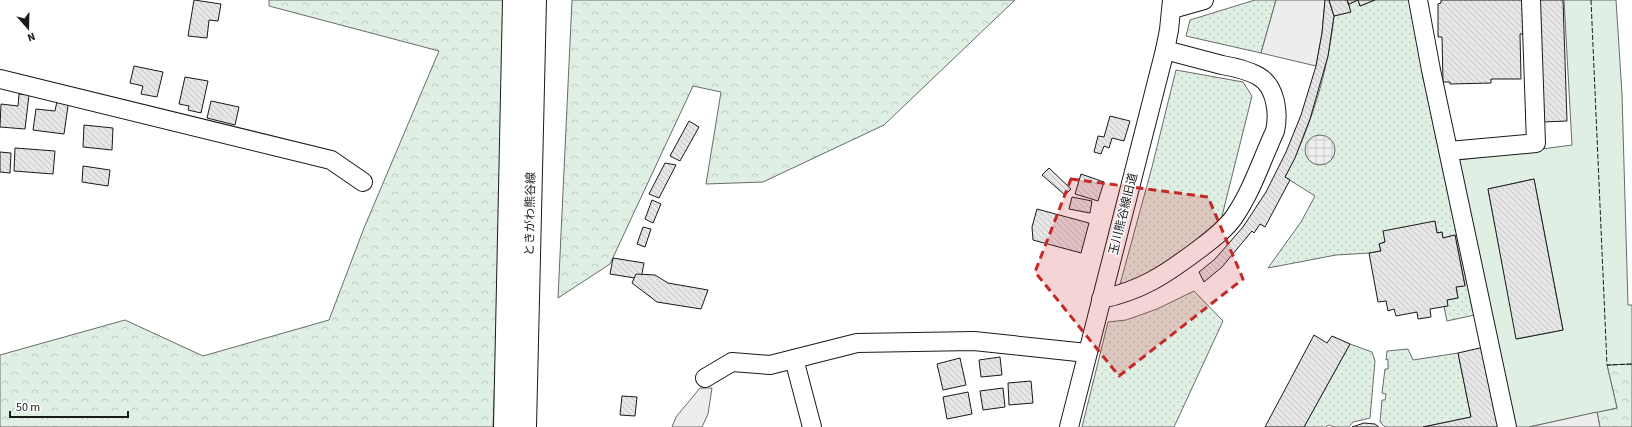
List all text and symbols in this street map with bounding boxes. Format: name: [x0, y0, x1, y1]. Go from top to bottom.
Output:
north arrow: [8, 8, 48, 48]
text: N: [25, 29, 37, 45]
street label: 玉川熊谷線旧道: [1105, 171, 1142, 257]
street label: ときがわ熊谷線: [521, 172, 540, 256]
scale bar: [10, 393, 128, 419]
text: 50 m: [16, 399, 40, 416]

